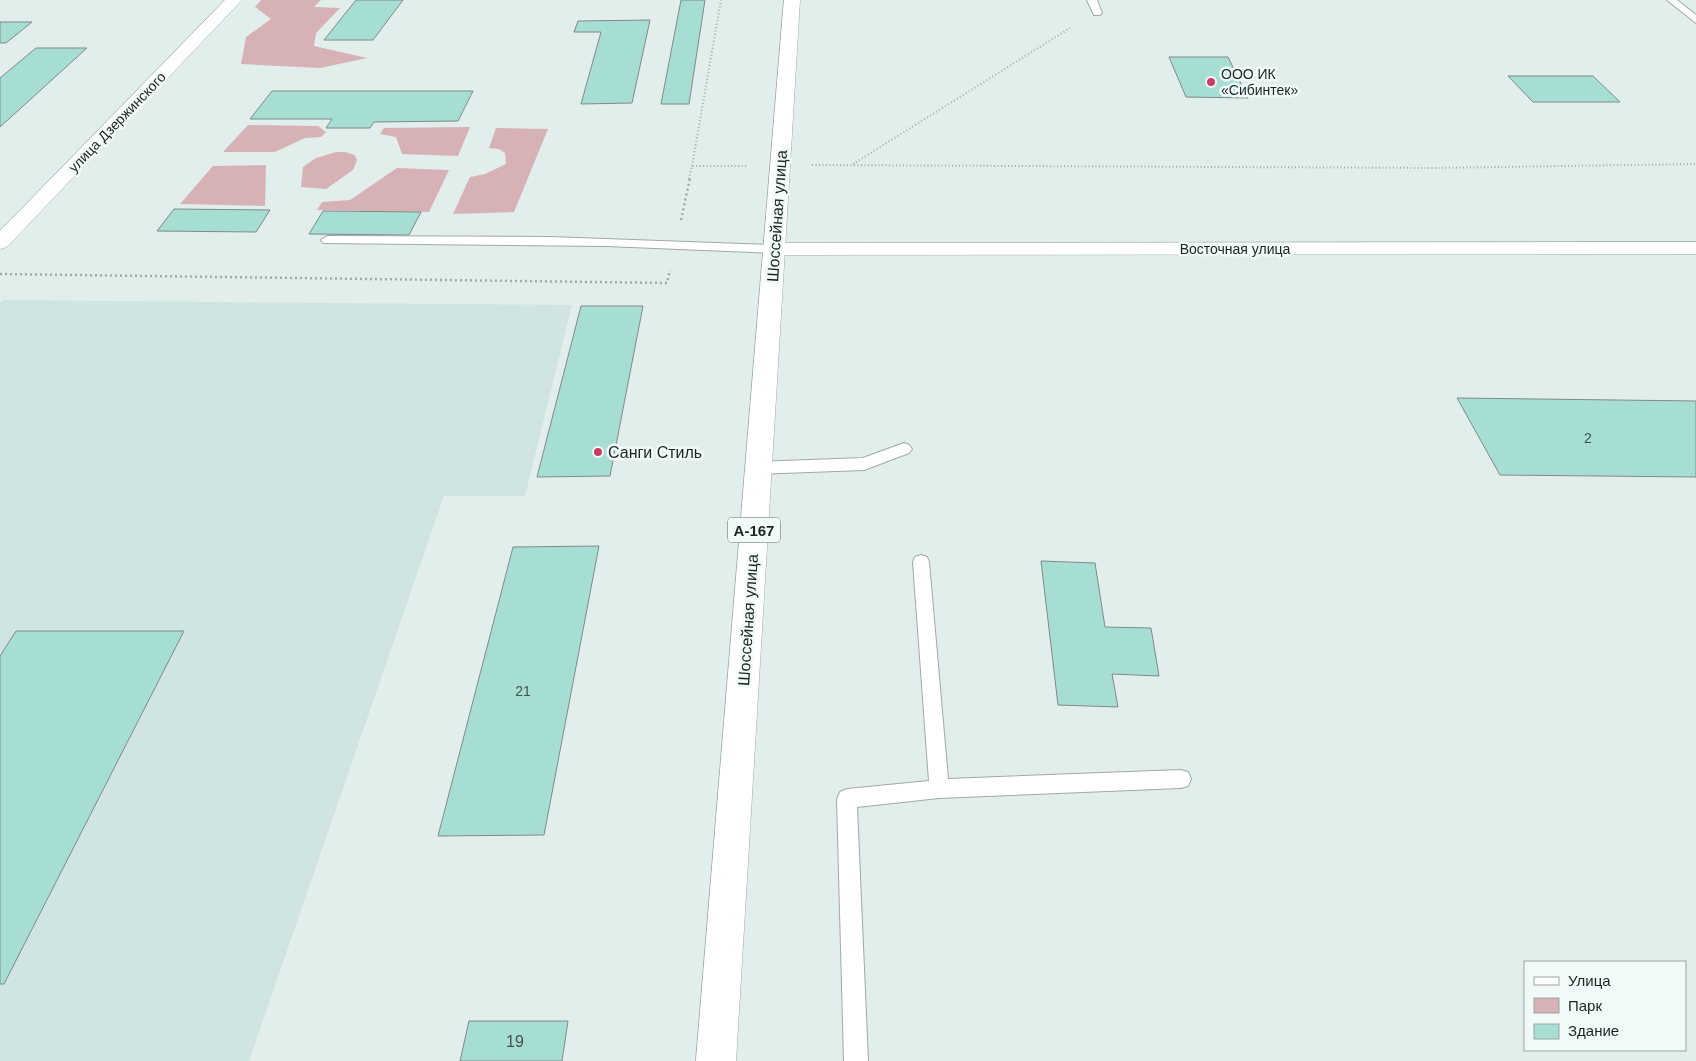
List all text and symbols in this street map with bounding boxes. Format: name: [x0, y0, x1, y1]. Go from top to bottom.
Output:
place label: ООО ИК «Сибинтек»: [1221, 66, 1298, 98]
street label: улица Дзержинского: [65, 69, 169, 175]
marker: ООО ИК «Сибинтек»: [1205, 76, 1217, 88]
street label: Шоссейная улица: [764, 149, 790, 283]
street label: Восточная улица: [1180, 241, 1291, 257]
house number: 2: [1584, 430, 1592, 446]
place label: Санги Стиль: [608, 444, 702, 461]
marker: Санги Стиль: [592, 446, 604, 458]
road number: А-167: [728, 518, 780, 542]
street label: Шоссейная улица: [735, 553, 761, 687]
house number: 21: [515, 683, 531, 699]
legend: [1524, 961, 1686, 1051]
text: Улица: [1568, 972, 1611, 989]
text: Парк: [1568, 997, 1602, 1014]
text: Здание: [1568, 1022, 1619, 1039]
house number: 19: [506, 1033, 524, 1050]

